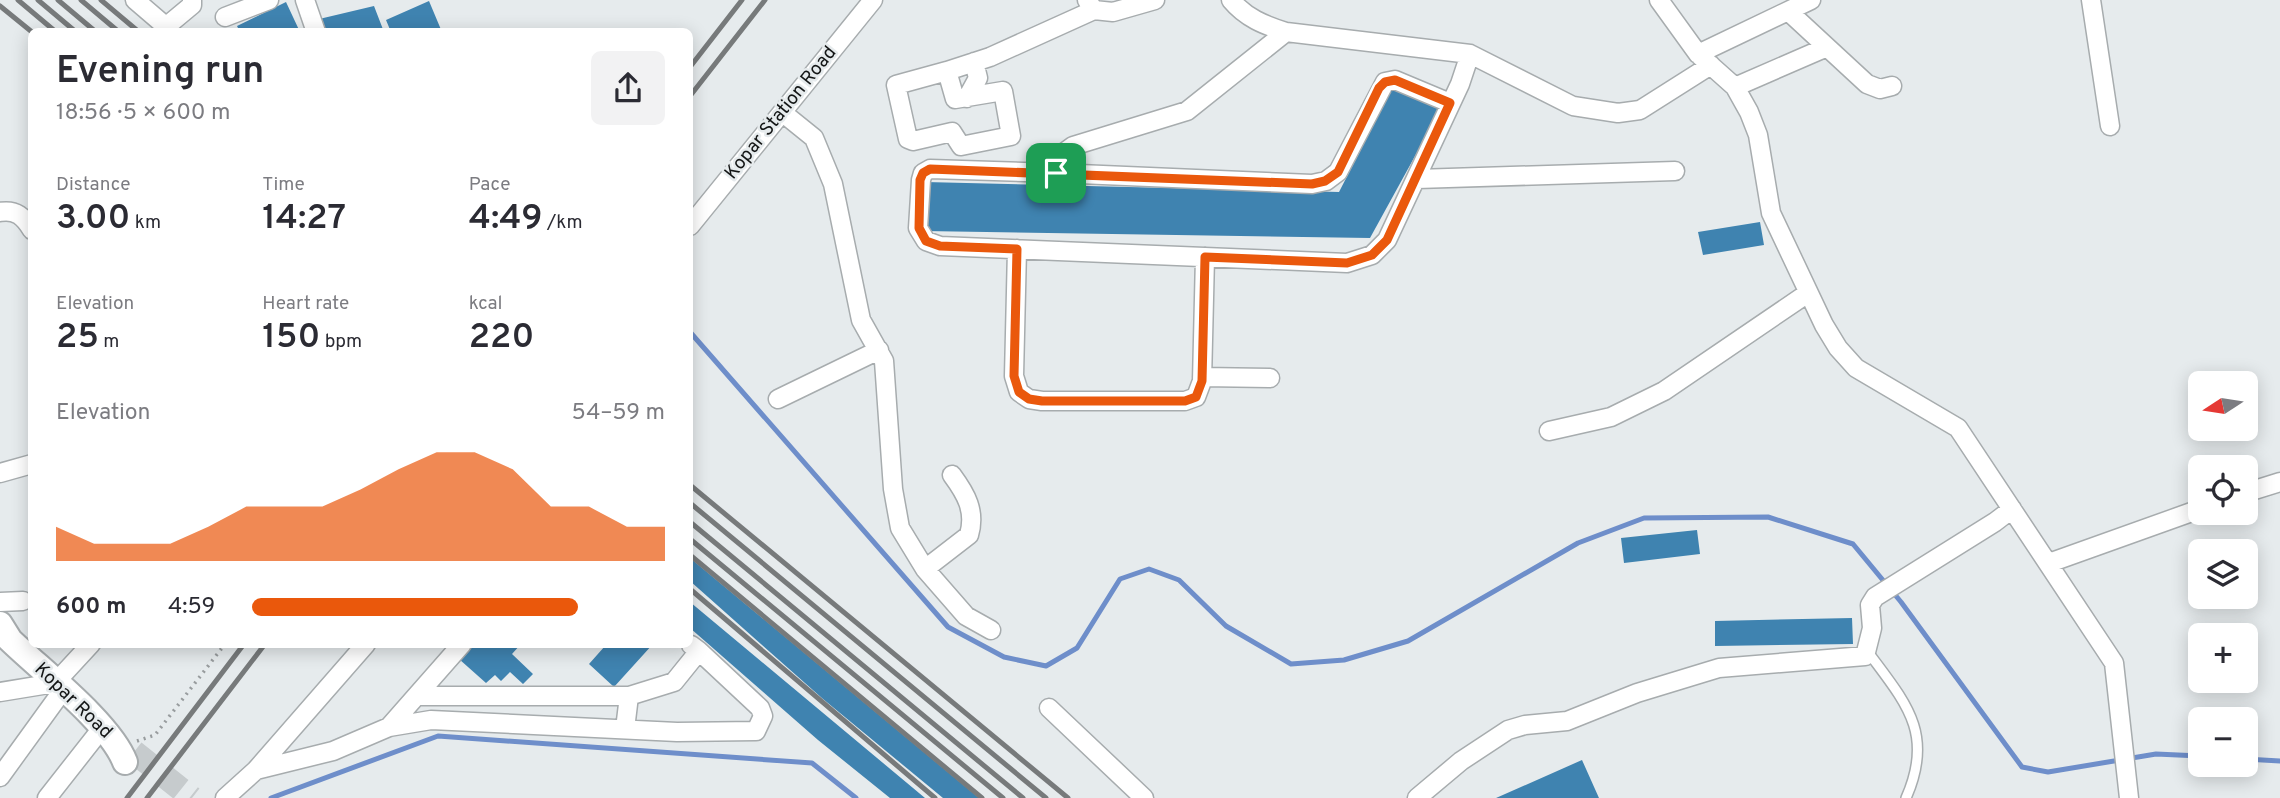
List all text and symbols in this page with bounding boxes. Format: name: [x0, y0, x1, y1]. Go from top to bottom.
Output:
street label: Kopar Station Road: [720, 41, 842, 185]
text: Evening run: [56, 48, 264, 97]
button: share: [591, 51, 665, 125]
text: 18:56 · 5 × 600 m: [56, 99, 231, 128]
pin: [1026, 143, 1086, 203]
icon: arrive: [1037, 154, 1075, 192]
text: Distance: [56, 173, 131, 197]
text: Time: [262, 173, 305, 197]
text: Pace: [469, 173, 510, 197]
text: 3.00: [56, 197, 130, 241]
text: 14:27: [262, 197, 346, 241]
text: 4:49: [469, 197, 543, 241]
text: km: [130, 211, 161, 235]
text: /km: [543, 211, 583, 235]
text: Elevation: [56, 292, 134, 316]
text: Heart rate: [262, 292, 349, 316]
text: kcal: [469, 292, 502, 316]
text: 25: [56, 316, 99, 360]
text: 150: [262, 316, 320, 360]
text: 220: [469, 316, 534, 360]
text: m: [99, 330, 119, 354]
text: bpm: [320, 330, 362, 354]
north arrow: [2188, 371, 2258, 441]
map controls: [2188, 371, 2258, 777]
text: Elevation: [56, 399, 151, 428]
text: 54–59 m: [572, 399, 665, 428]
button: locate: [2188, 455, 2258, 525]
button: layers: [2188, 539, 2258, 609]
text: 600 m: [56, 593, 126, 622]
text: 4:59: [168, 593, 215, 622]
button: +: [2188, 623, 2258, 693]
street label: Kopar Road: [29, 658, 117, 744]
button: −: [2188, 707, 2258, 777]

